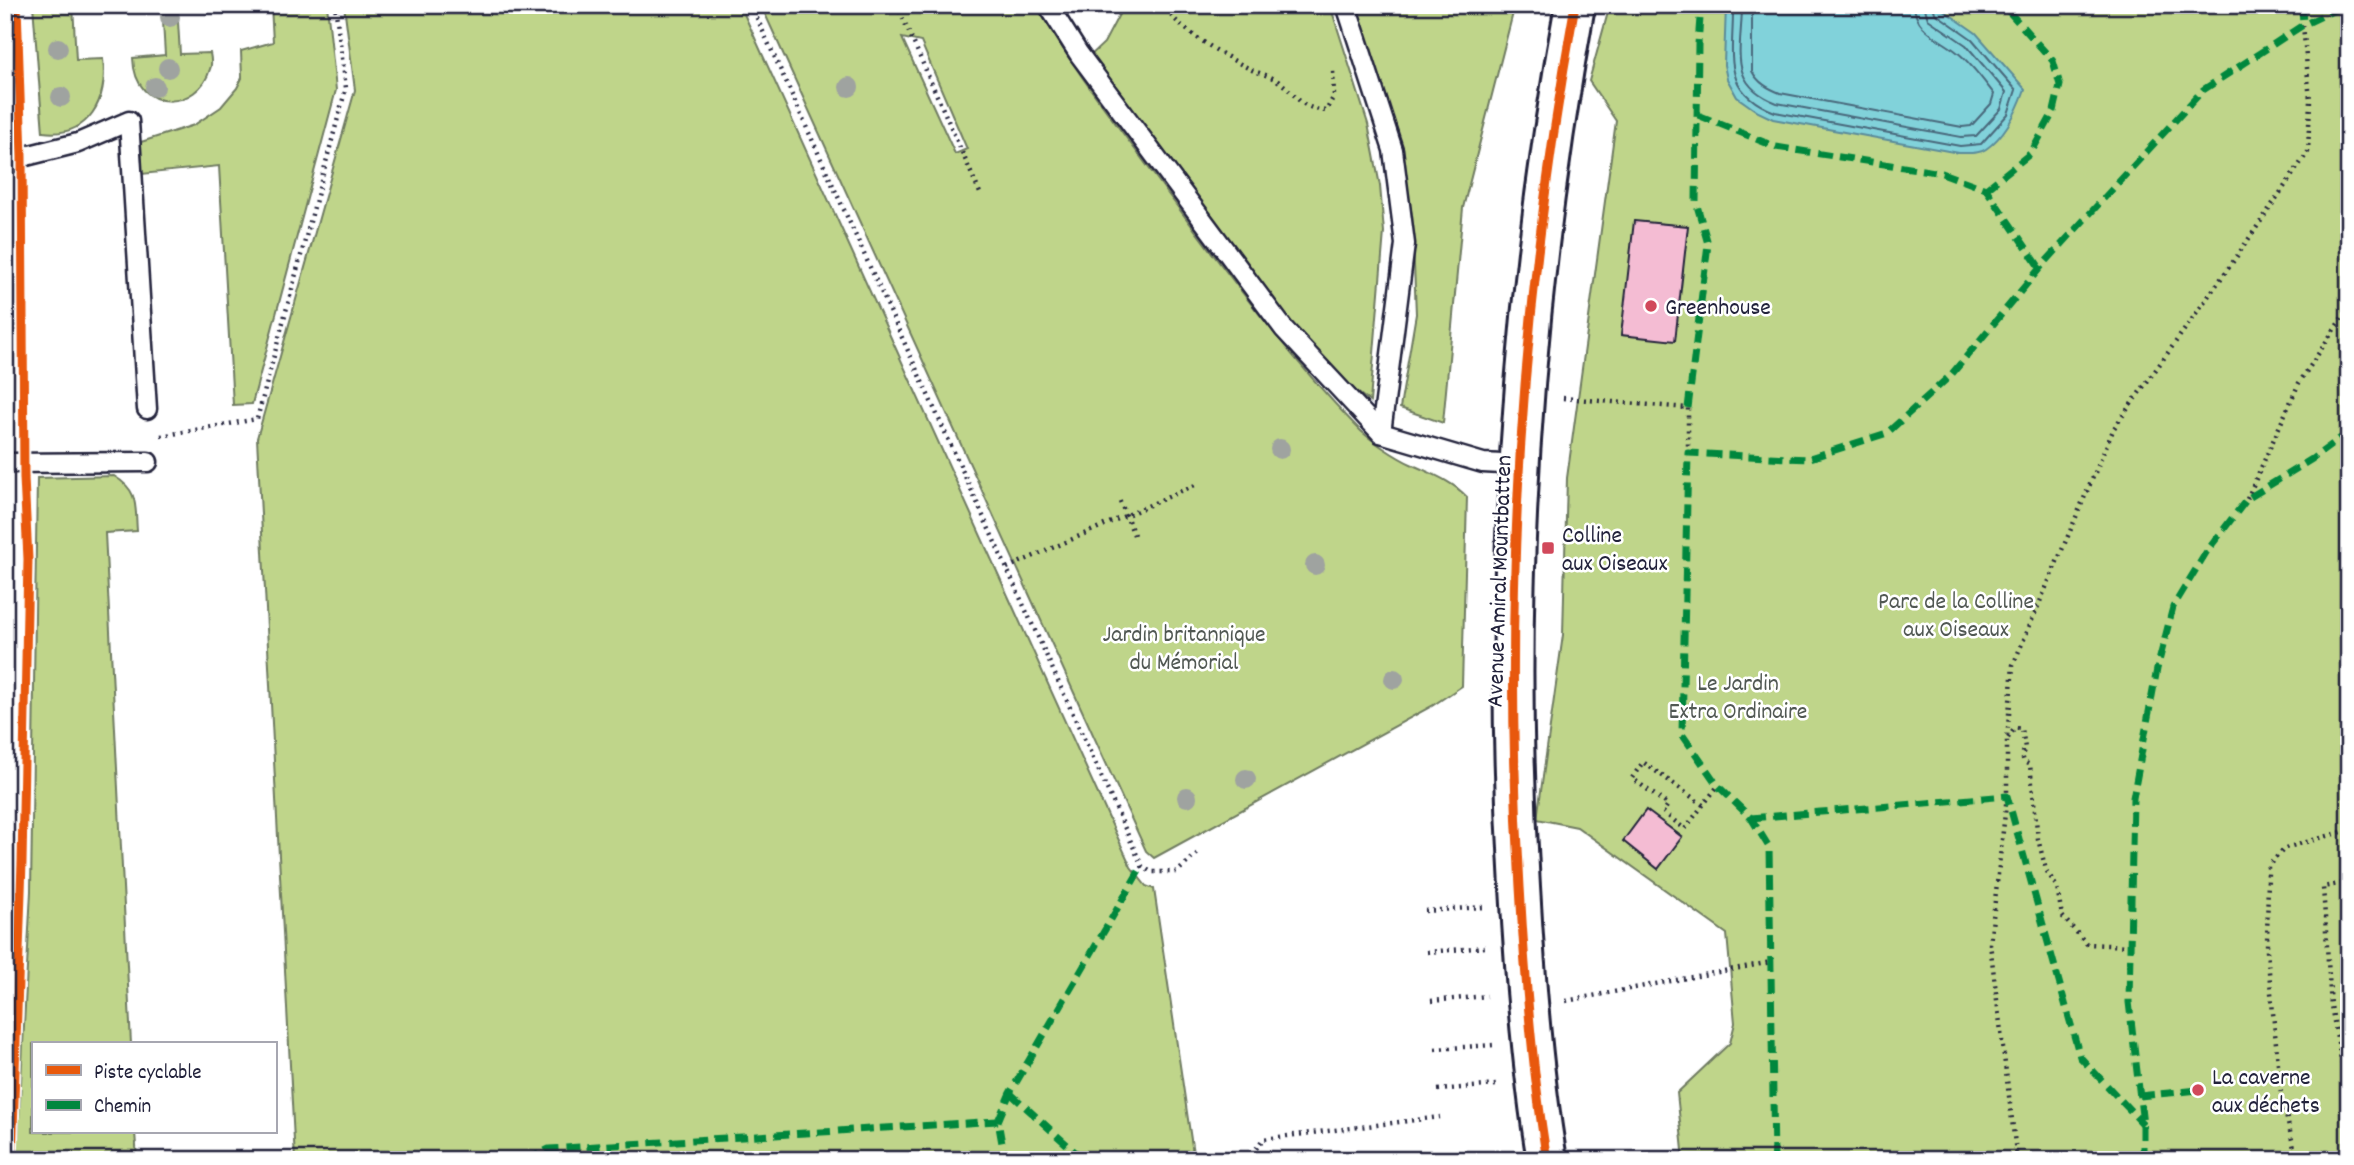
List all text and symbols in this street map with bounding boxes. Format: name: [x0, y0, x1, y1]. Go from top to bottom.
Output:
place label: Greenhouse: [1665, 292, 1771, 326]
marker: Greenhouse: [1643, 298, 1659, 314]
street label: Avenue Amiral Mountbatten: [1480, 454, 1522, 708]
place label: Colline aux Oiseaux: [1562, 520, 1667, 582]
marker: Colline aux Oiseaux: [1540, 540, 1556, 556]
park label: Parc de la Colline aux Oiseaux: [1878, 586, 2034, 648]
park label: Jardin britannique du Mémorial: [1102, 619, 1266, 681]
park label: Le Jardin Extra Ordinaire: [1669, 668, 1807, 730]
legend: [32, 1042, 276, 1134]
text: Piste cyclable: [94, 1059, 202, 1089]
place label: La caverne aux déchets: [2212, 1062, 2320, 1124]
marker: La caverne aux déchets: [2190, 1082, 2206, 1098]
text: Chemin: [94, 1093, 151, 1123]

